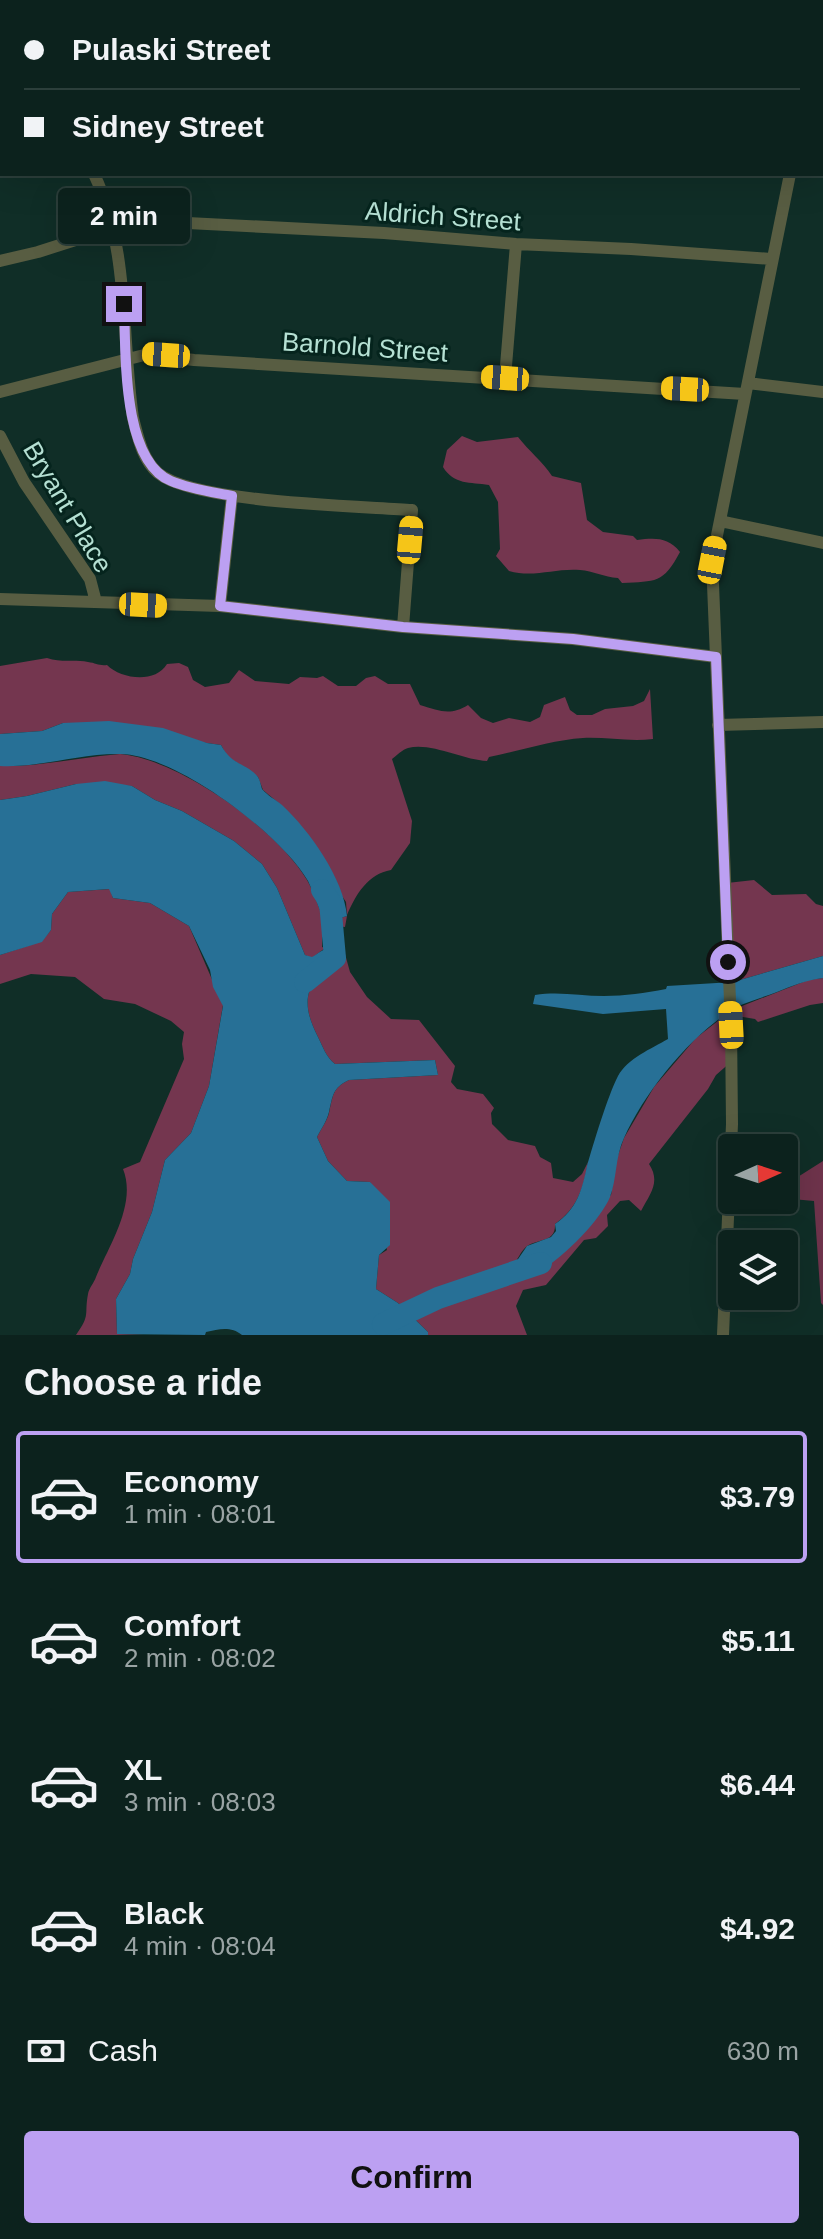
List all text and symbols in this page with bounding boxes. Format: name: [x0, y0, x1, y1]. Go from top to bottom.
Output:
text: Pulaski Street: [72, 33, 270, 66]
text: Sidney Street: [72, 110, 264, 143]
callout: 2 min: [58, 188, 190, 244]
street label: Aldrich Street: [364, 196, 523, 236]
text: 2 min: [90, 201, 158, 231]
route end: [106, 286, 142, 322]
street label: Barnold Street: [281, 326, 450, 368]
car: [141, 341, 191, 369]
car: [480, 364, 530, 392]
car: [660, 376, 710, 402]
street label: Bryant Place: [17, 436, 119, 578]
car: [396, 515, 424, 565]
car: [696, 534, 728, 586]
car: [118, 592, 168, 618]
route start: [710, 944, 746, 980]
car: [718, 1000, 744, 1050]
north arrow: [718, 1134, 798, 1214]
map controls: [718, 1134, 798, 1310]
button: layers: [718, 1230, 798, 1310]
text: Choose a ride: [24, 1362, 262, 1403]
icon: car: [28, 1461, 100, 1533]
text: Economy: [124, 1465, 259, 1498]
text: $3.79: [720, 1480, 795, 1513]
text: 1 min · 08:01: [124, 1499, 276, 1529]
icon: car: [28, 1605, 100, 1677]
text: Comfort: [124, 1609, 241, 1642]
text: $5.11: [722, 1624, 795, 1657]
text: 2 min · 08:02: [124, 1643, 276, 1673]
icon: car: [28, 1749, 100, 1821]
text: XL: [124, 1753, 162, 1786]
text: $6.44: [720, 1768, 795, 1801]
text: 3 min · 08:03: [124, 1787, 276, 1817]
icon: car: [28, 1893, 100, 1965]
text: Black: [124, 1897, 204, 1930]
text: $4.92: [720, 1912, 795, 1945]
text: 4 min · 08:04: [124, 1931, 276, 1961]
icon: cash: [24, 2029, 68, 2073]
text: Cash: [88, 2034, 158, 2067]
text: 630 m: [727, 2036, 799, 2066]
button: Confirm: [24, 2131, 799, 2223]

